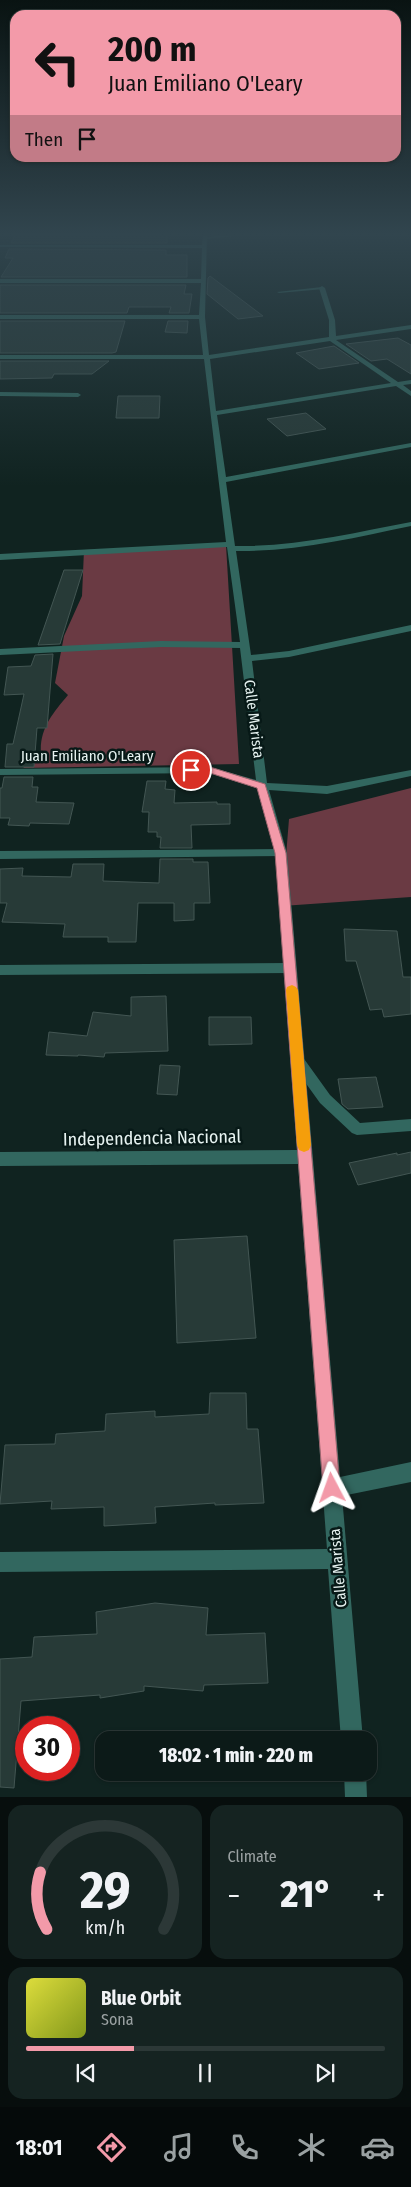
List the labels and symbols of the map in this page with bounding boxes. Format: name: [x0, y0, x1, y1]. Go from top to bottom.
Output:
street label: Calle Marista: [240, 679, 268, 759]
street label: Juan Emiliano O'Leary: [21, 747, 154, 765]
pin: [170, 749, 212, 791]
street label: Independencia Nacional: [63, 1125, 242, 1151]
position arrow: [305, 1461, 357, 1513]
street label: Calle Marista: [326, 1528, 350, 1608]
speed limit sign: 30: [15, 1716, 80, 1781]

